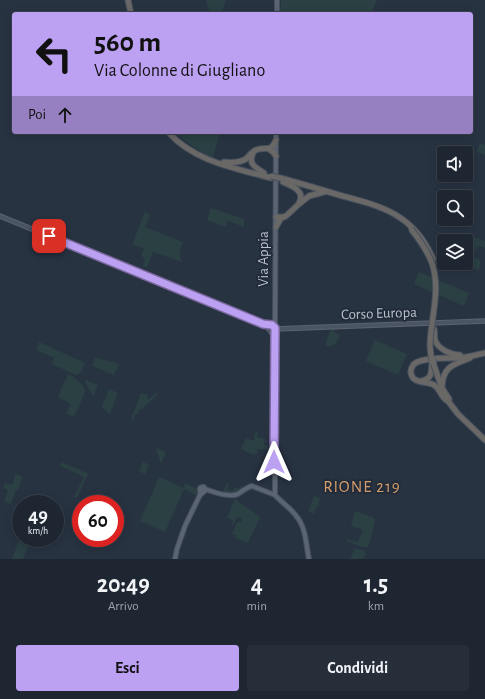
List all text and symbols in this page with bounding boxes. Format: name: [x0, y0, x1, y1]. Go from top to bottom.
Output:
icon: left: [28, 28, 80, 80]
text: 560 m: [94, 29, 161, 57]
text: Via Colonne di Giugliano: [94, 62, 265, 80]
icon: ahead: [54, 104, 76, 126]
text: Poi: [28, 107, 46, 122]
map controls: [437, 146, 473, 270]
button: sound: [437, 146, 473, 182]
button: search: [437, 190, 473, 226]
pin: [32, 219, 66, 253]
icon: arrive: [38, 225, 60, 247]
street label: Via Appia: [256, 231, 271, 287]
button: layers: [437, 234, 473, 270]
street label: Corso Europa: [341, 305, 417, 322]
position arrow: [253, 441, 295, 483]
district label: RIONE 219: [323, 478, 401, 495]
speed limit sign: 60: [72, 495, 124, 547]
text: 49: [28, 506, 48, 526]
text: km/h: [28, 526, 48, 536]
text: 20:49: [97, 573, 150, 597]
text: 4: [251, 573, 263, 597]
text: 1.5: [364, 573, 388, 597]
text: Arrivo: [108, 600, 139, 613]
text: min: [247, 600, 267, 613]
text: km: [368, 600, 384, 613]
button: Esci: [16, 645, 239, 691]
button: Condividi: [247, 645, 469, 691]

